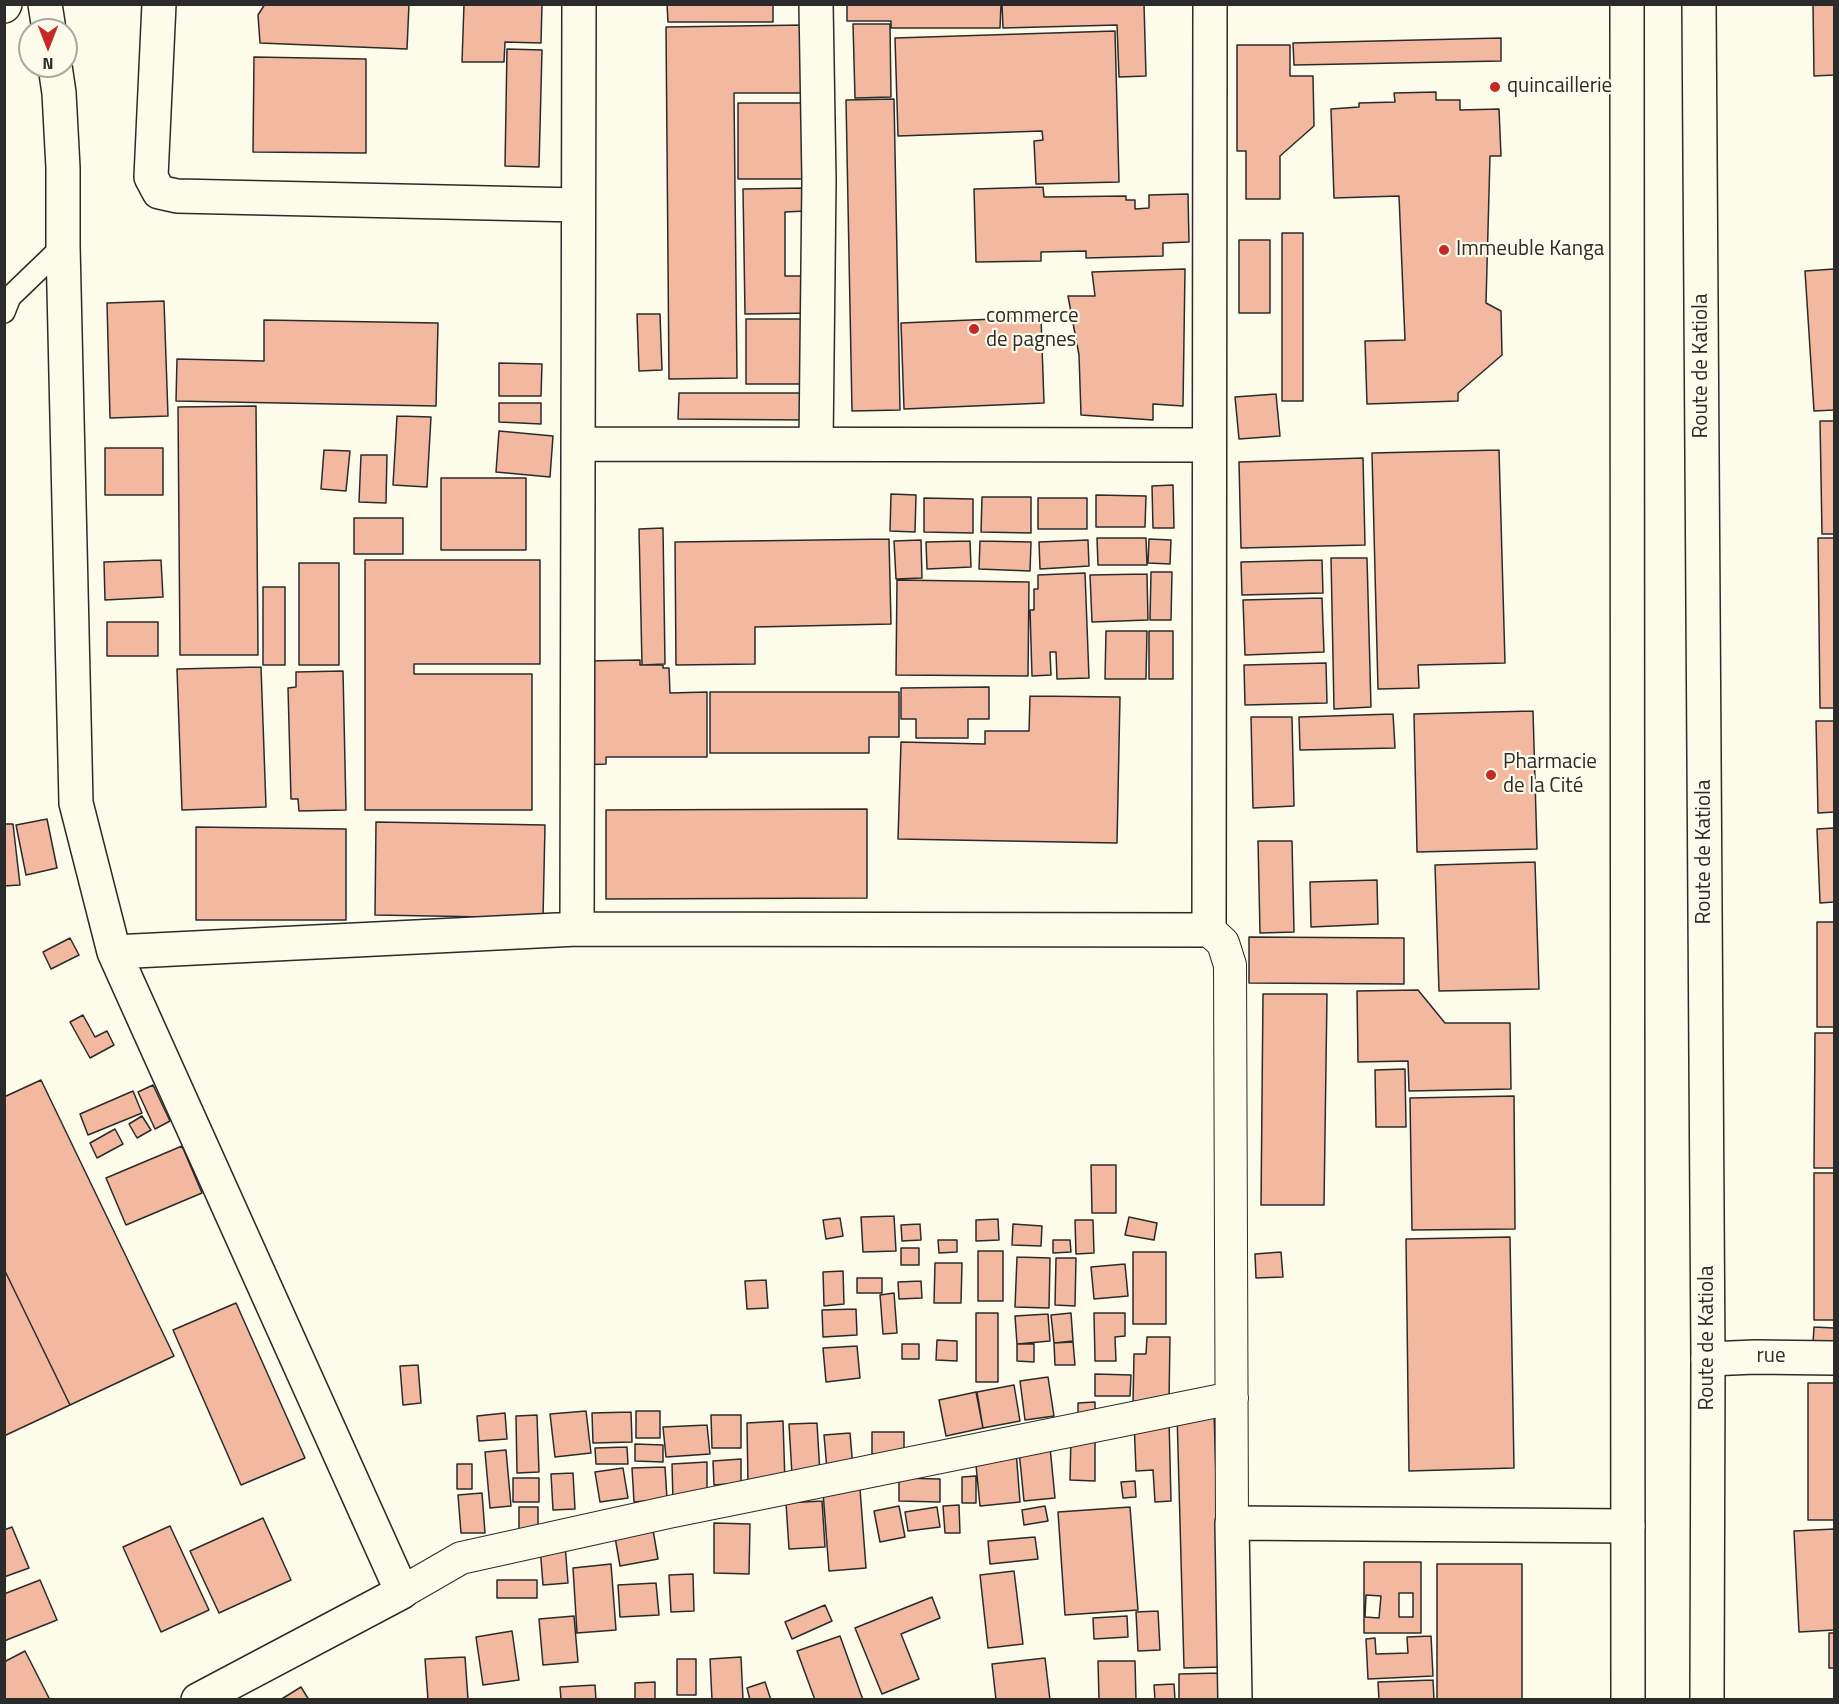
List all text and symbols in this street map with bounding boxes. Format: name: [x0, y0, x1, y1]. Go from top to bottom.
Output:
north arrow: [18, 18, 78, 78]
text: N: [42, 52, 54, 76]
place label: quincaillerie: [1507, 74, 1612, 100]
marker: quincaillerie: [1488, 80, 1502, 94]
place label: Immeuble Kanga: [1456, 237, 1604, 263]
marker: Immeuble Kanga: [1437, 243, 1451, 257]
street label: Route de Katiola: [1689, 294, 1715, 438]
place label: commerce de pagnes: [986, 304, 1079, 354]
marker: commerce de pagnes: [967, 322, 981, 336]
place label: Pharmacie de la Cité: [1503, 750, 1597, 800]
marker: Pharmacie de la Cité: [1484, 768, 1498, 782]
street label: Route de Katiola: [1692, 780, 1718, 924]
street label: Route de Katiola: [1695, 1266, 1721, 1410]
street label: rue: [1756, 1344, 1786, 1370]

